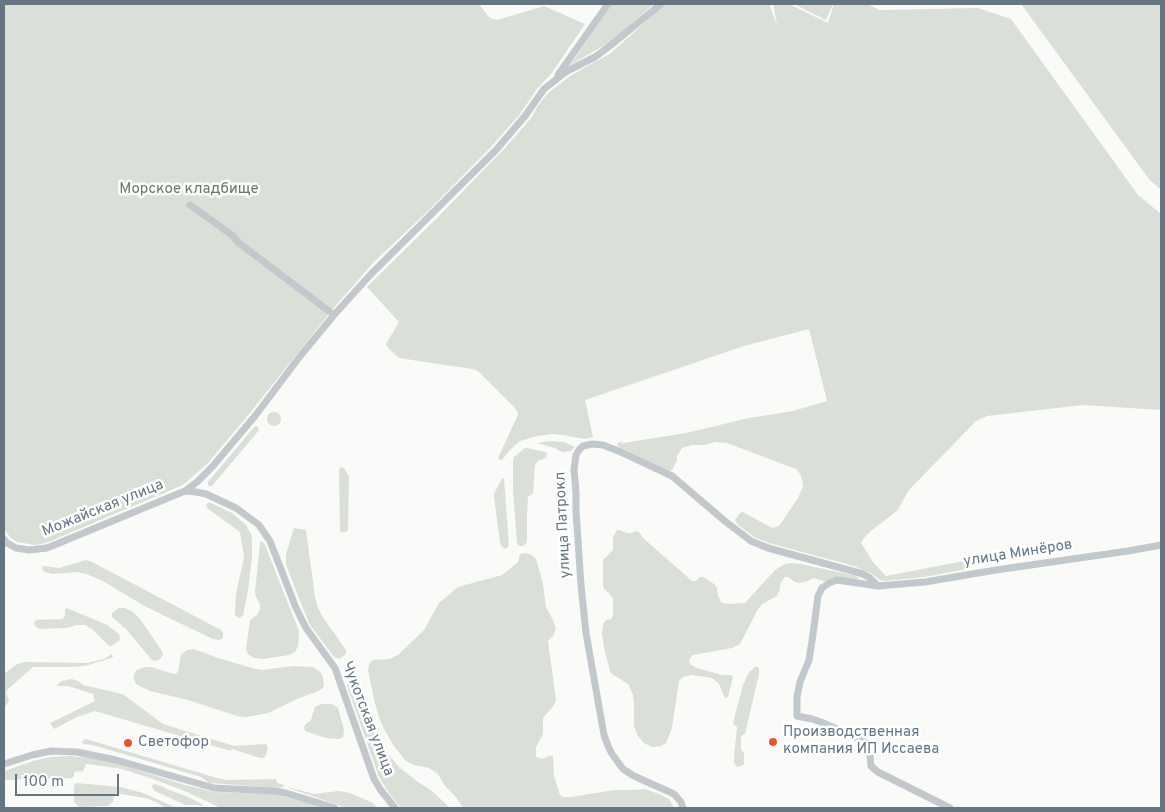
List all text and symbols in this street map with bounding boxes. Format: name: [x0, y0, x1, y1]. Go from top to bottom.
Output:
park label: Морское кладбище: [119, 181, 259, 199]
street label: улица Патрокл: [552, 471, 576, 579]
street label: Можайская улица: [40, 476, 166, 542]
street label: улица Минёров: [962, 536, 1074, 572]
street label: Чукотская улица: [337, 659, 397, 779]
place label: Производственная компания ИП Иссаева: [783, 724, 939, 759]
place label: Светофор: [138, 734, 209, 752]
marker: Производственная компания ИП Иссаева: [767, 736, 779, 748]
marker: Светофор: [122, 737, 134, 749]
scale bar: [18, 764, 121, 796]
text: 100 m: [23, 773, 64, 792]

